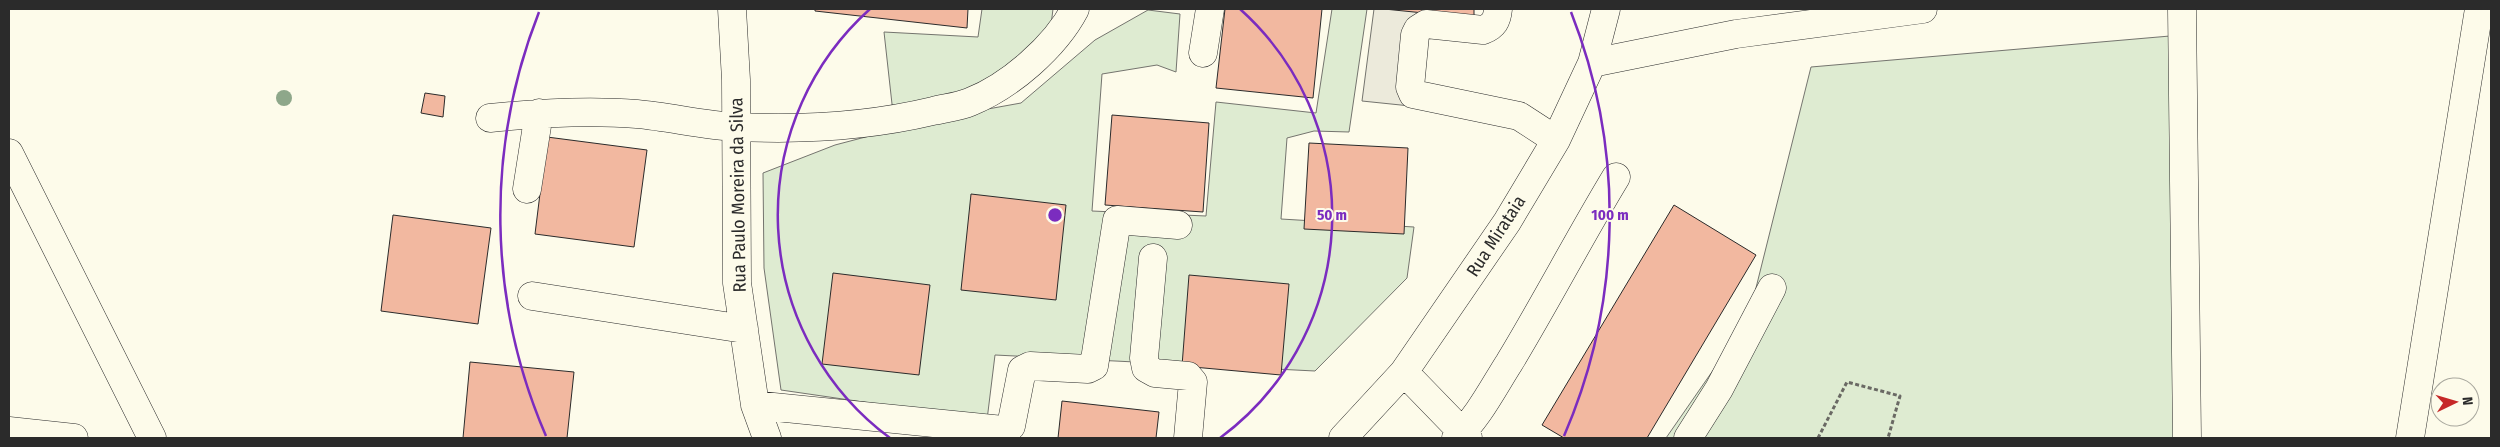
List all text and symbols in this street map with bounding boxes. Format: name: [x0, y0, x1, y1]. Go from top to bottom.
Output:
street label: Rua Paulo Moreira da Silva: [725, 97, 751, 293]
street label: Rua Mirataia: [1462, 191, 1530, 281]
centre of rings: [1046, 206, 1064, 224]
text: 50 m: [1317, 206, 1347, 224]
text: 100 m: [1591, 206, 1629, 224]
north arrow: [2430, 377, 2480, 427]
text: N: [2459, 396, 2476, 406]

